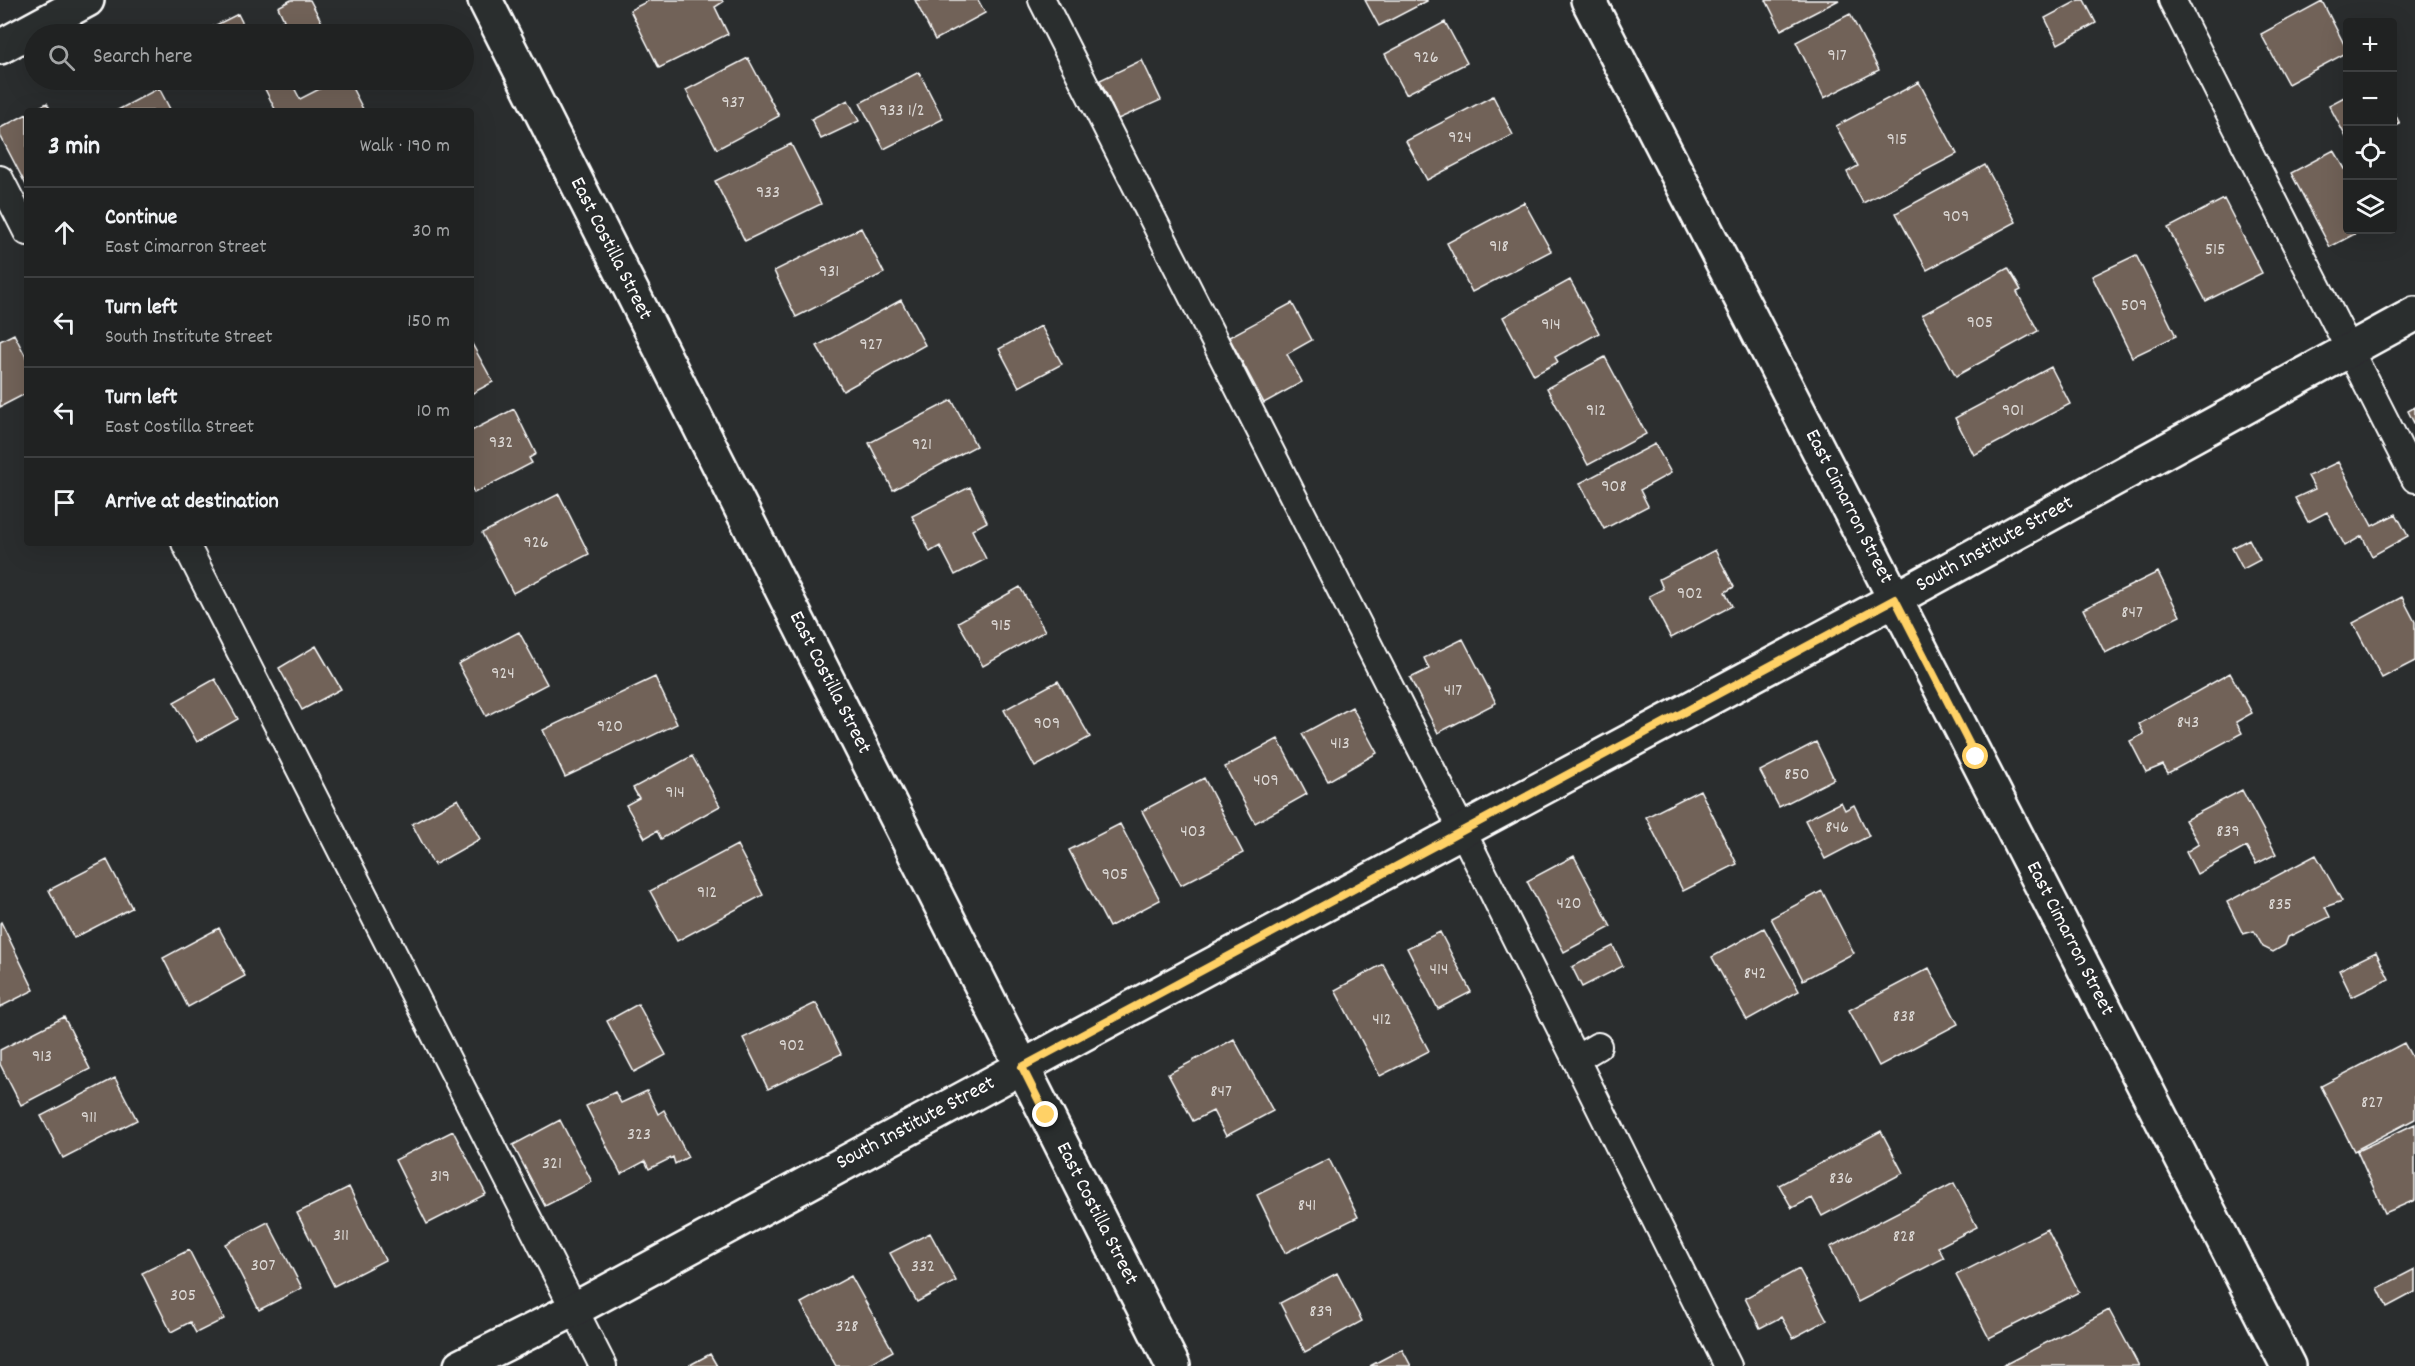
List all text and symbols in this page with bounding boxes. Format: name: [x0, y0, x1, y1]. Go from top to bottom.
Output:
map controls: [2343, 18, 2397, 234]
button: +: [2343, 18, 2397, 72]
search box: [24, 24, 474, 90]
icon: search: [45, 41, 78, 74]
text: Search here: [93, 42, 192, 73]
house number: 917: [1827, 44, 1847, 69]
house number: 926: [1414, 46, 1438, 71]
button: −: [2343, 72, 2397, 126]
house number: 937: [721, 91, 745, 116]
house number: 933 1/2: [879, 99, 925, 124]
house number: 924: [1448, 126, 1472, 151]
button: locate: [2343, 126, 2397, 180]
house number: 915: [1887, 128, 1907, 153]
text: 3 min: [48, 129, 100, 166]
text: Walk · 190 m: [360, 133, 450, 161]
street label: East Costilla Street: [561, 172, 659, 326]
button: layers: [2343, 180, 2397, 234]
house number: 933: [756, 181, 780, 206]
text: Continue: [105, 203, 177, 234]
house number: 909: [1943, 205, 1969, 230]
icon: ahead: [48, 216, 81, 249]
text: 30 m: [412, 218, 450, 246]
text: East Cimarron Street: [105, 234, 267, 262]
house number: 918: [1489, 235, 1509, 260]
house number: 515: [2205, 238, 2225, 263]
house number: 931: [819, 260, 839, 285]
text: Turn left: [105, 293, 177, 324]
house number: 509: [2121, 294, 2147, 319]
icon: left: [48, 306, 81, 339]
text: 150 m: [407, 308, 450, 336]
house number: 905: [1967, 311, 1993, 336]
house number: 914: [1541, 313, 1561, 338]
text: South Institute Street: [105, 324, 273, 352]
house number: 927: [859, 333, 883, 358]
text: Turn left: [105, 383, 177, 414]
icon: left: [48, 396, 81, 429]
text: 10 m: [416, 398, 450, 426]
house number: 912: [1586, 399, 1606, 424]
house number: 901: [2002, 399, 2024, 424]
text: East Costilla Street: [105, 414, 254, 442]
street label: East Cimarron Street: [1796, 425, 1900, 590]
house number: 932: [489, 431, 513, 456]
house number: 921: [912, 433, 932, 458]
house number: 908: [1601, 475, 1627, 500]
icon: arrive: [48, 486, 81, 519]
text: Arrive at destination: [105, 487, 279, 518]
street label: South Institute Street: [1911, 489, 2080, 601]
house number: 926: [524, 531, 548, 556]
house number: 902: [1677, 582, 1703, 607]
house number: 847: [2121, 601, 2143, 626]
street label: East Costilla Street: [780, 606, 878, 760]
house number: 915: [991, 614, 1011, 639]
house number: 924: [491, 662, 515, 687]
house number: 417: [1444, 679, 1462, 704]
house number: 843: [2177, 711, 2199, 736]
house number: 909: [1034, 712, 1060, 737]
house number: 920: [597, 715, 623, 740]
house number: 413: [1330, 732, 1350, 757]
route start: [1962, 743, 1988, 769]
house number: 850: [1784, 763, 1810, 788]
house number: 409: [1253, 769, 1279, 794]
house number: 914: [665, 781, 685, 806]
house number: 846: [1825, 816, 1849, 841]
house number: 403: [1180, 820, 1206, 845]
house number: 839: [2216, 820, 2240, 845]
street label: East Cimarron Street: [2017, 857, 2121, 1022]
house number: 905: [1102, 863, 1128, 888]
house number: 912: [697, 881, 717, 906]
house number: 420: [1556, 892, 1582, 917]
house number: 835: [2268, 893, 2292, 918]
house number: 414: [1430, 958, 1448, 983]
house number: 842: [1744, 962, 1766, 987]
house number: 838: [1893, 1005, 1915, 1030]
house number: 412: [1372, 1008, 1392, 1033]
house number: 902: [779, 1034, 805, 1059]
house number: 913: [32, 1045, 52, 1070]
street label: South Institute Street: [831, 1069, 1001, 1179]
house number: 847: [1210, 1080, 1232, 1105]
house number: 827: [2361, 1091, 2383, 1116]
route end: [1032, 1101, 1058, 1127]
house number: 911: [81, 1106, 97, 1131]
house number: 323: [627, 1123, 651, 1148]
street label: East Costilla Street: [1047, 1137, 1145, 1291]
house number: 321: [542, 1152, 562, 1177]
house number: 319: [430, 1165, 450, 1190]
house number: 836: [1829, 1167, 1853, 1192]
house number: 841: [1298, 1194, 1316, 1219]
house number: 311: [333, 1224, 349, 1249]
house number: 828: [1893, 1225, 1915, 1250]
house number: 307: [251, 1254, 275, 1279]
house number: 332: [911, 1255, 935, 1280]
house number: 305: [170, 1284, 196, 1309]
house number: 839: [1309, 1300, 1333, 1325]
house number: 328: [835, 1315, 859, 1340]

